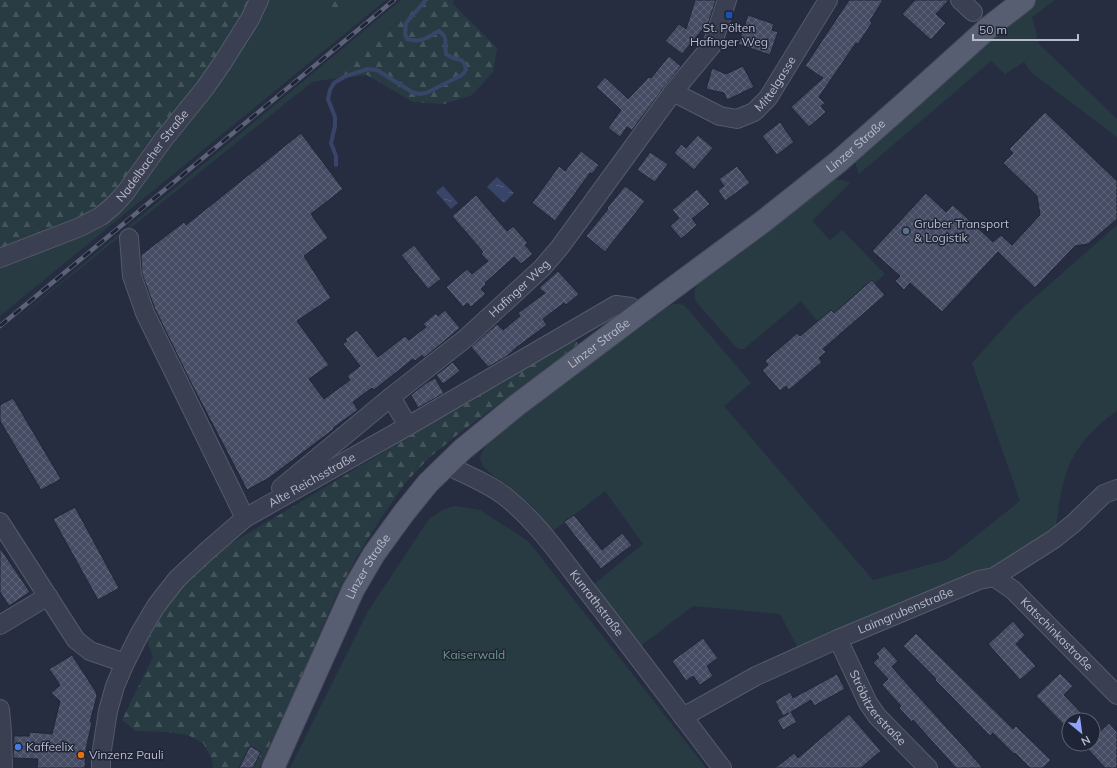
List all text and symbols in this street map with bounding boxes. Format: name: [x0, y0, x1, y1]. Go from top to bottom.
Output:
marker: St. Pölten Hafinger Weg: [724, 10, 734, 20]
scale bar: [973, 16, 1078, 42]
place label: St. Pölten Hafinger Weg: [690, 20, 768, 49]
text: 50 m: [979, 22, 1007, 37]
street label: Mittelgasse: [751, 53, 799, 114]
street label: Nadelbacher Straße: [113, 106, 192, 205]
street label: Linzer Straße: [823, 116, 888, 176]
place label: Gruber Transport & Logistik: [914, 216, 1009, 245]
marker: Gruber Transport & Logistik: [901, 226, 911, 236]
street label: Hafinger Weg: [485, 256, 553, 320]
street label: Linzer Straße: [565, 315, 633, 371]
street label: Alte Reichsstraße: [265, 449, 358, 510]
street label: Linzer Straße: [342, 531, 393, 601]
street label: Kunrathstraße: [567, 567, 627, 639]
street label: Laimgrubenstraße: [855, 584, 955, 637]
street label: Katschinkastraße: [1018, 594, 1096, 673]
park label: Kaiserwald: [443, 647, 505, 662]
street label: Ströbitzerstraße: [847, 667, 910, 748]
north arrow: [1061, 712, 1101, 752]
text: N: [1079, 733, 1093, 749]
place label: Kaffeelix: [26, 739, 74, 754]
marker: Kaffeelix: [13, 742, 23, 752]
place label: Vinzenz Pauli: [89, 747, 164, 762]
marker: Vinzenz Pauli: [76, 750, 86, 760]

